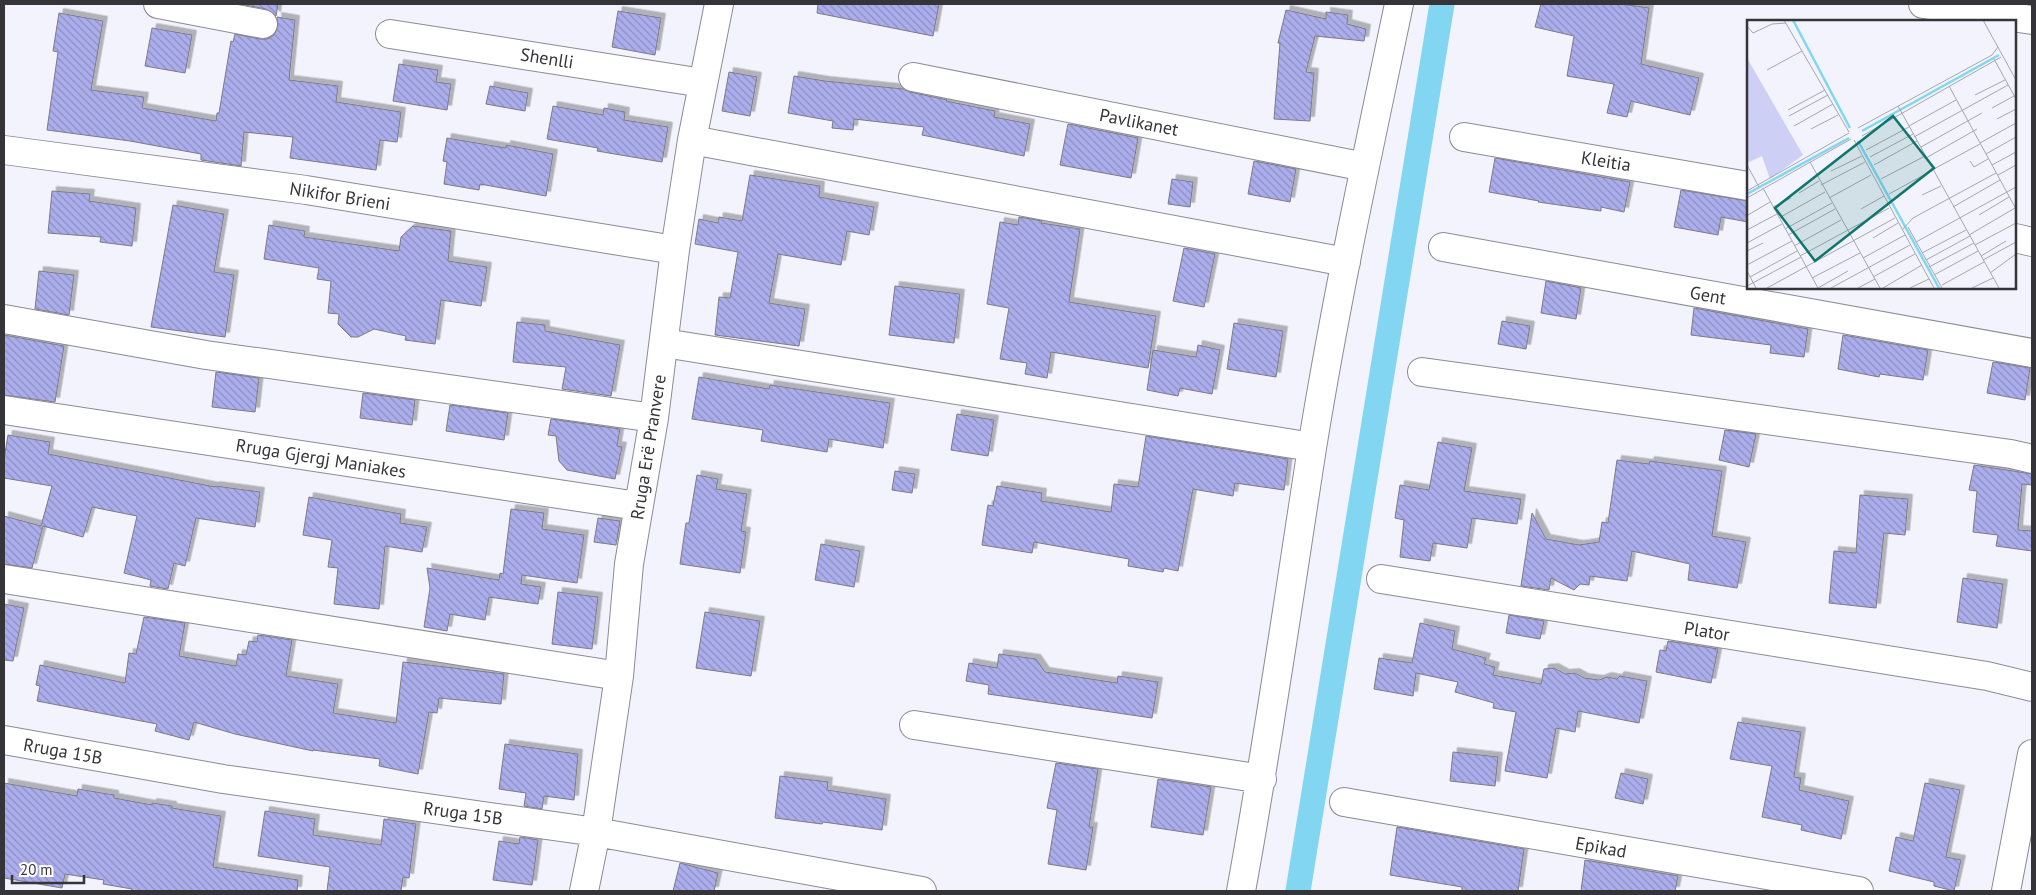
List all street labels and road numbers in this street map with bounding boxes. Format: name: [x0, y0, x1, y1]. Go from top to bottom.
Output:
street label: Shenlli: [519, 42, 575, 74]
street label: Pavlikanet: [1098, 103, 1180, 141]
street label: Kleitia: [1579, 146, 1633, 176]
street label: Nikifor Brieni: [288, 177, 392, 215]
street label: Gent: [1688, 281, 1728, 309]
street label: Rruga Erë Pranvere: [625, 373, 671, 521]
street label: Rruga Gjergj Maniakes: [234, 433, 408, 483]
street label: Plator: [1683, 616, 1731, 646]
street label: Rruga 15B: [22, 733, 104, 769]
street label: Rruga 15B: [422, 796, 504, 830]
street label: Epikad: [1574, 831, 1628, 863]

